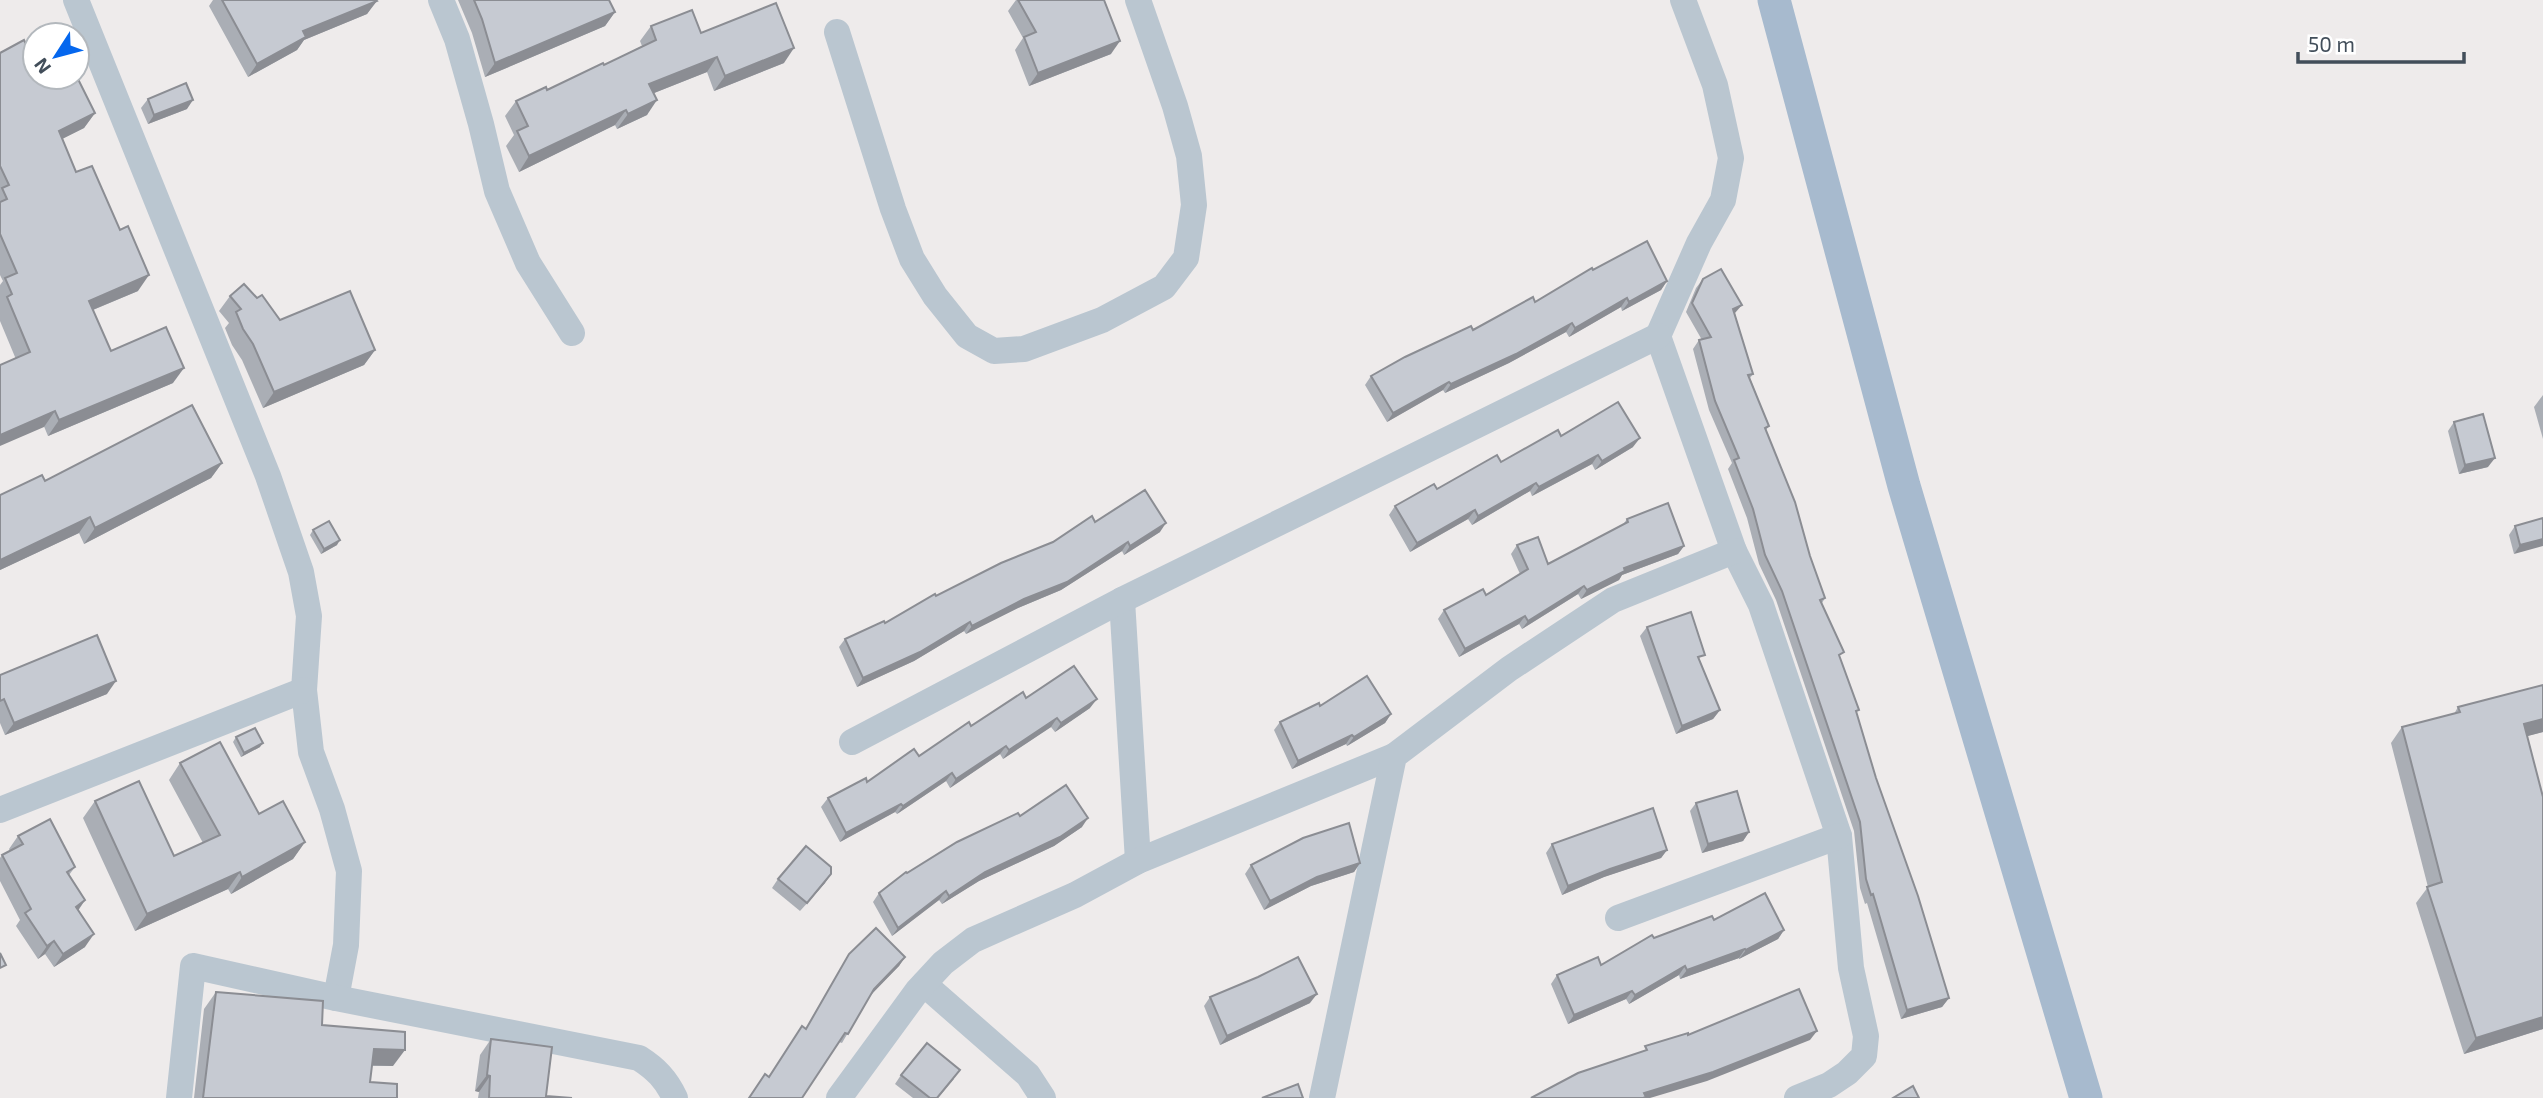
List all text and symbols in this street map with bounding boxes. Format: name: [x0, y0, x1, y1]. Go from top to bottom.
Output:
north arrow: [21, 21, 91, 91]
scale bar: [2298, 21, 2464, 65]
text: 50 m: [2308, 31, 2355, 56]
text: N: [29, 54, 55, 79]

